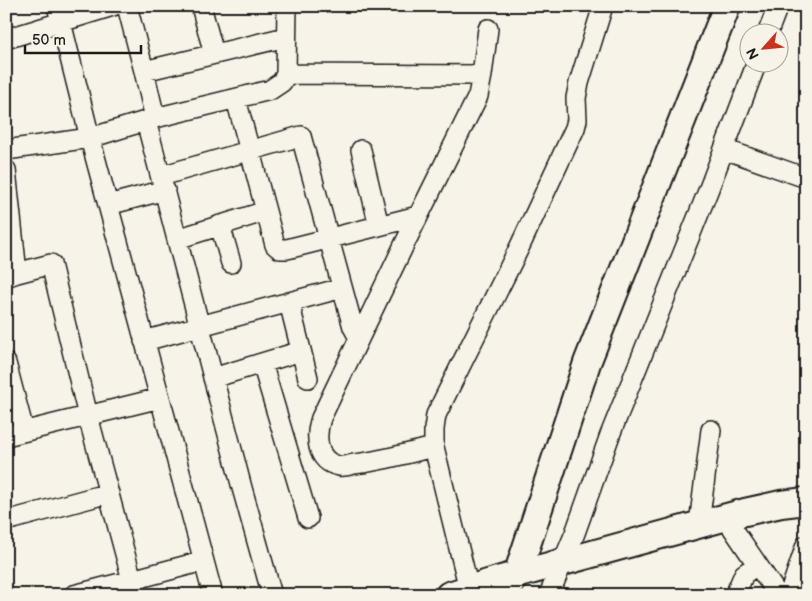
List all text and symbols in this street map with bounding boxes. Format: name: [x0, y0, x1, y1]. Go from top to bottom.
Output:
scale bar: [25, 22, 141, 54]
north arrow: [740, 22, 790, 72]
text: 50 m: [32, 31, 66, 50]
text: N: [743, 45, 763, 62]

